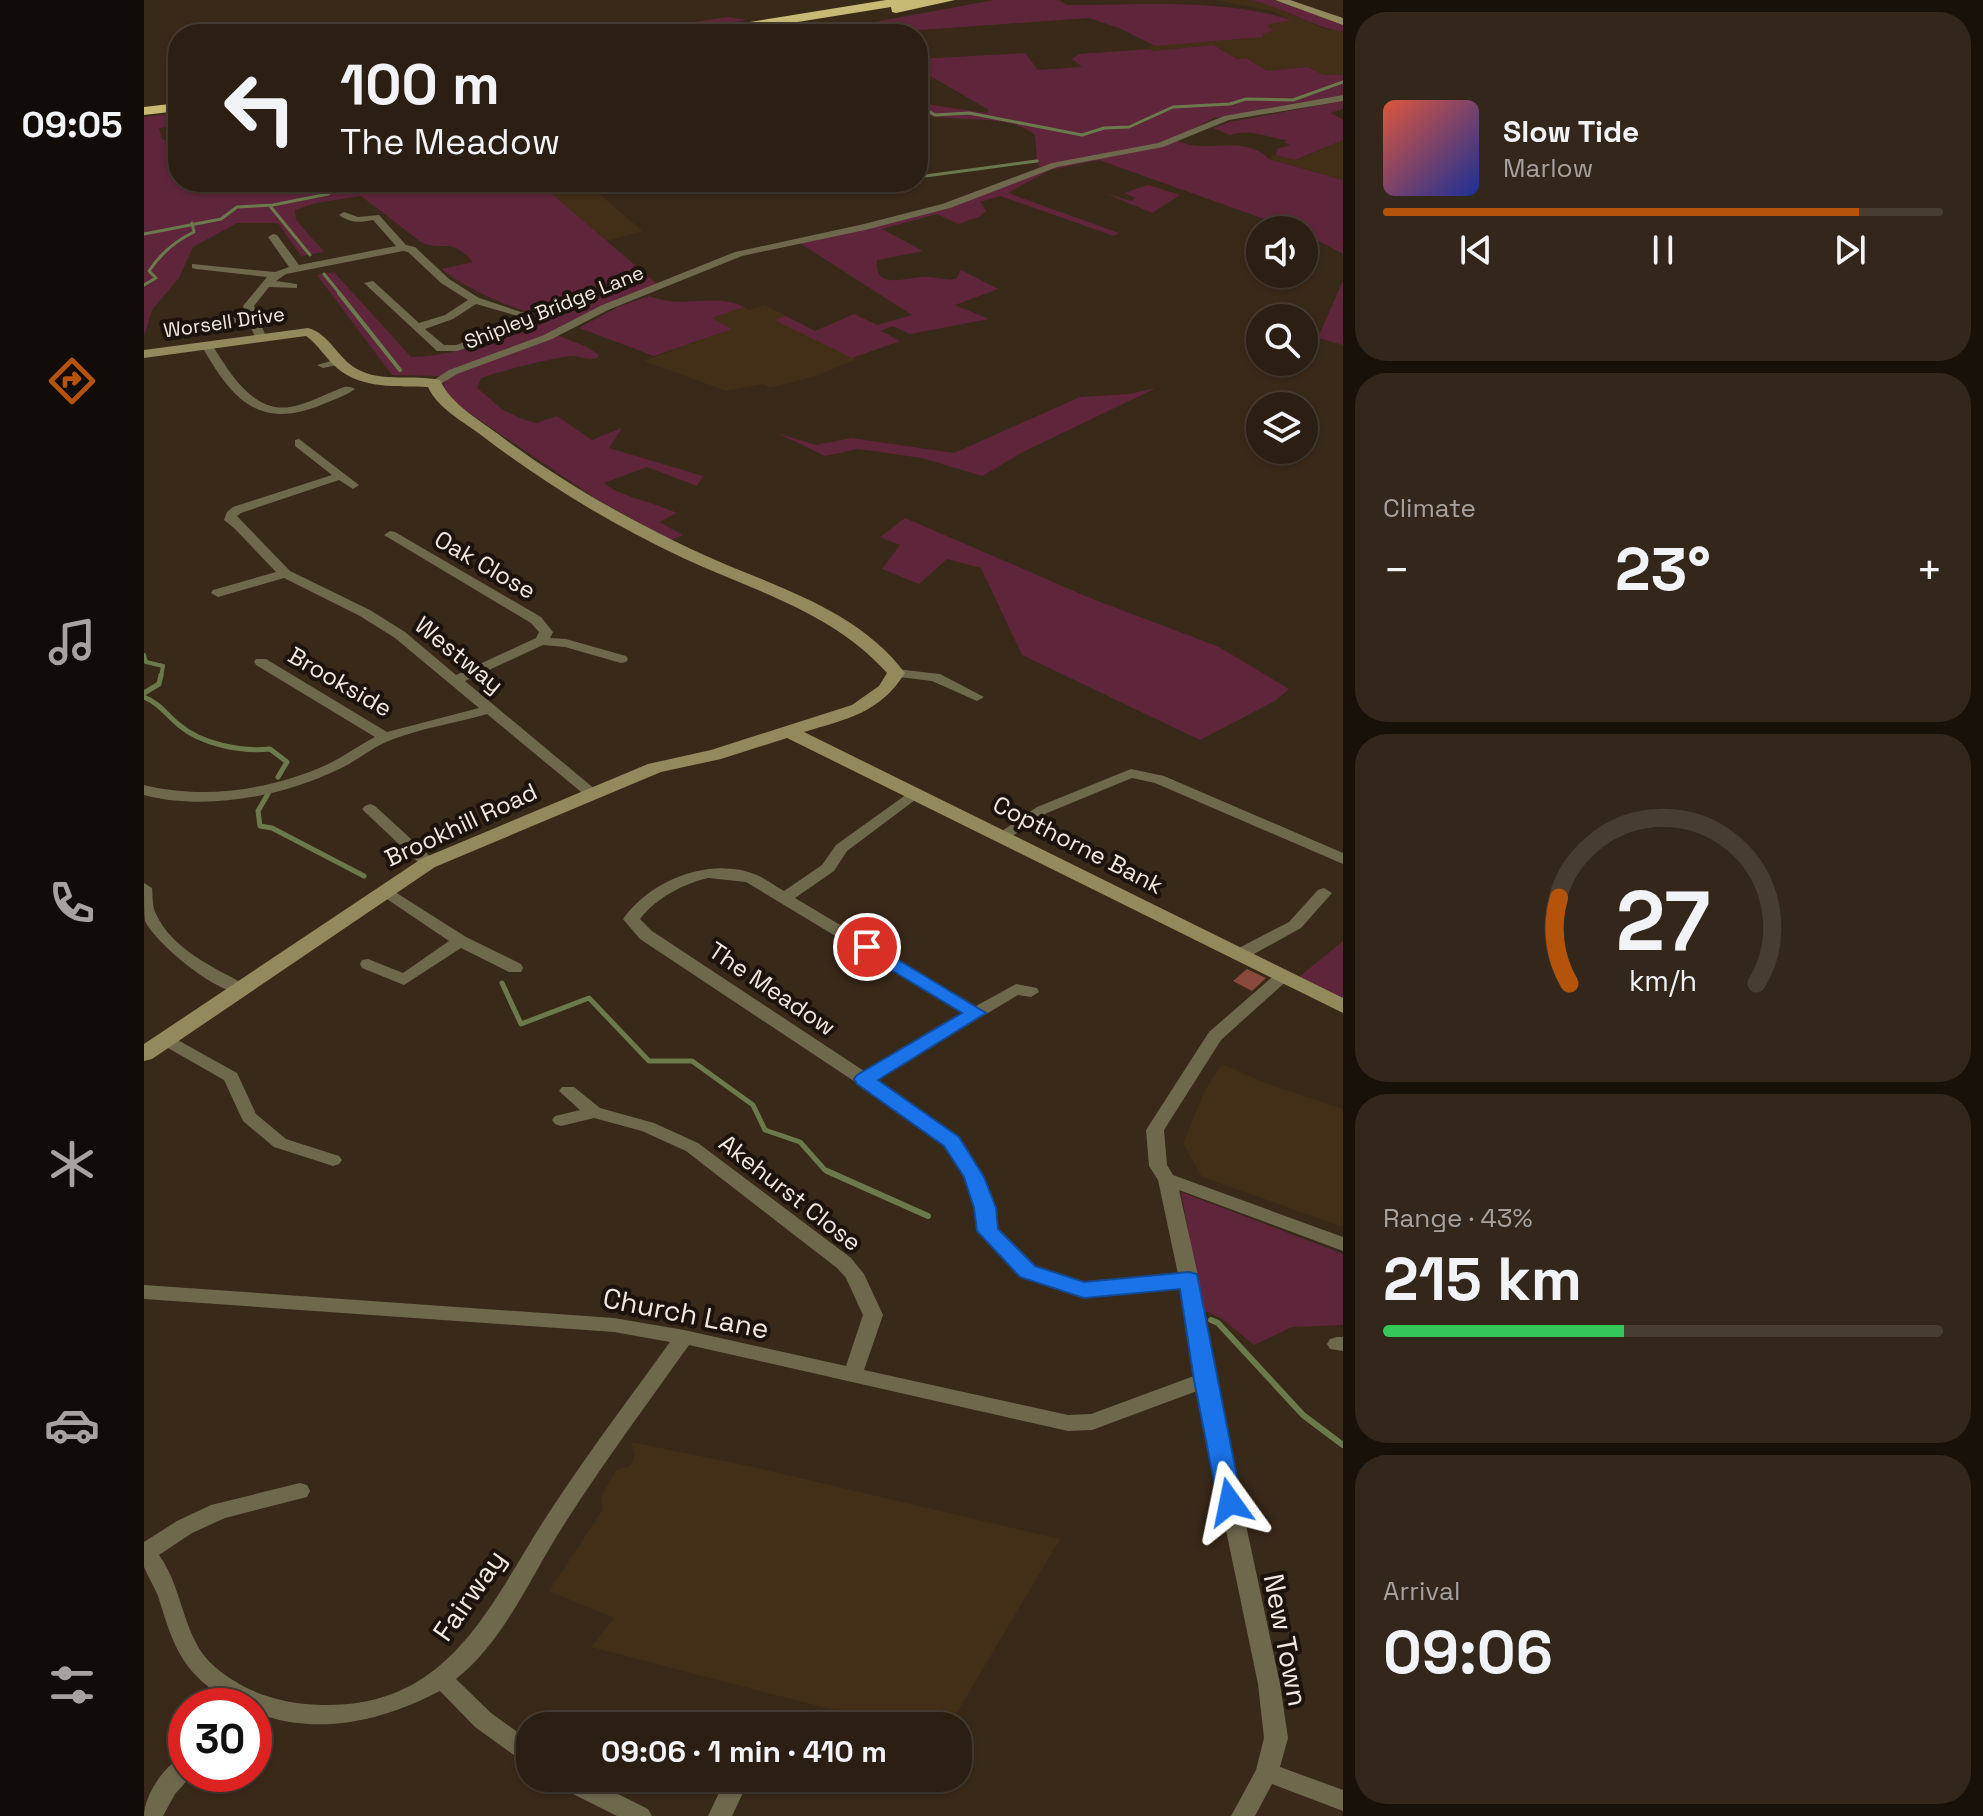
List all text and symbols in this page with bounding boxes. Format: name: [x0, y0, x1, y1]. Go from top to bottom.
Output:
text: 100 m: [340, 49, 500, 120]
icon: left: [208, 56, 312, 160]
text: 09:05: [21, 102, 123, 148]
text: Slow Tide: [1503, 112, 1639, 151]
text: The Meadow: [340, 119, 560, 165]
text: Marlow: [1503, 151, 1593, 185]
map controls: [1246, 216, 1318, 464]
button: sound: [1246, 216, 1318, 288]
icon: previous: [1454, 228, 1498, 272]
icon: pause: [1641, 228, 1685, 272]
icon: next: [1828, 228, 1872, 272]
street label: Shipley Bridge Lane: [460, 259, 648, 355]
street label: Worsell Drive: [162, 301, 286, 343]
button: search: [1246, 304, 1318, 376]
icon: directions: [44, 353, 100, 409]
button: layers: [1246, 392, 1318, 464]
text: Climate: [1383, 491, 1476, 525]
street label: Oak Close: [429, 523, 541, 606]
text: 23°: [1615, 531, 1711, 608]
text: −: [1383, 542, 1410, 598]
text: +: [1916, 542, 1943, 598]
street label: Westway: [409, 609, 510, 700]
icon: music: [44, 614, 100, 670]
street label: Brookside: [283, 639, 398, 724]
street label: Brookhill Road: [380, 776, 542, 873]
street label: Copthorne Bank: [988, 788, 1169, 901]
text: 27: [1616, 868, 1710, 974]
icon: phone: [44, 875, 100, 931]
pin: [833, 913, 901, 981]
icon: arrive: [845, 925, 889, 969]
street label: The Meadow: [703, 935, 842, 1043]
text: km/h: [1629, 963, 1697, 999]
street label: Akehurst Close: [713, 1127, 868, 1258]
icon: climate: [44, 1136, 100, 1192]
text: Range · 43%: [1383, 1201, 1533, 1235]
text: 215 km: [1383, 1241, 1582, 1318]
street label: Church Lane: [600, 1279, 772, 1347]
icon: car: [44, 1397, 100, 1453]
position arrow: [1188, 1460, 1272, 1544]
street label: Fairway: [425, 1542, 513, 1648]
street label: New Town: [1256, 1571, 1316, 1709]
text: Arrival: [1383, 1574, 1460, 1608]
text: 09:06: [1383, 1614, 1553, 1691]
icon: filters: [44, 1657, 100, 1713]
speed limit sign: 30: [168, 1688, 272, 1792]
text: 09:06 · 1 min · 410 m: [601, 1732, 887, 1771]

